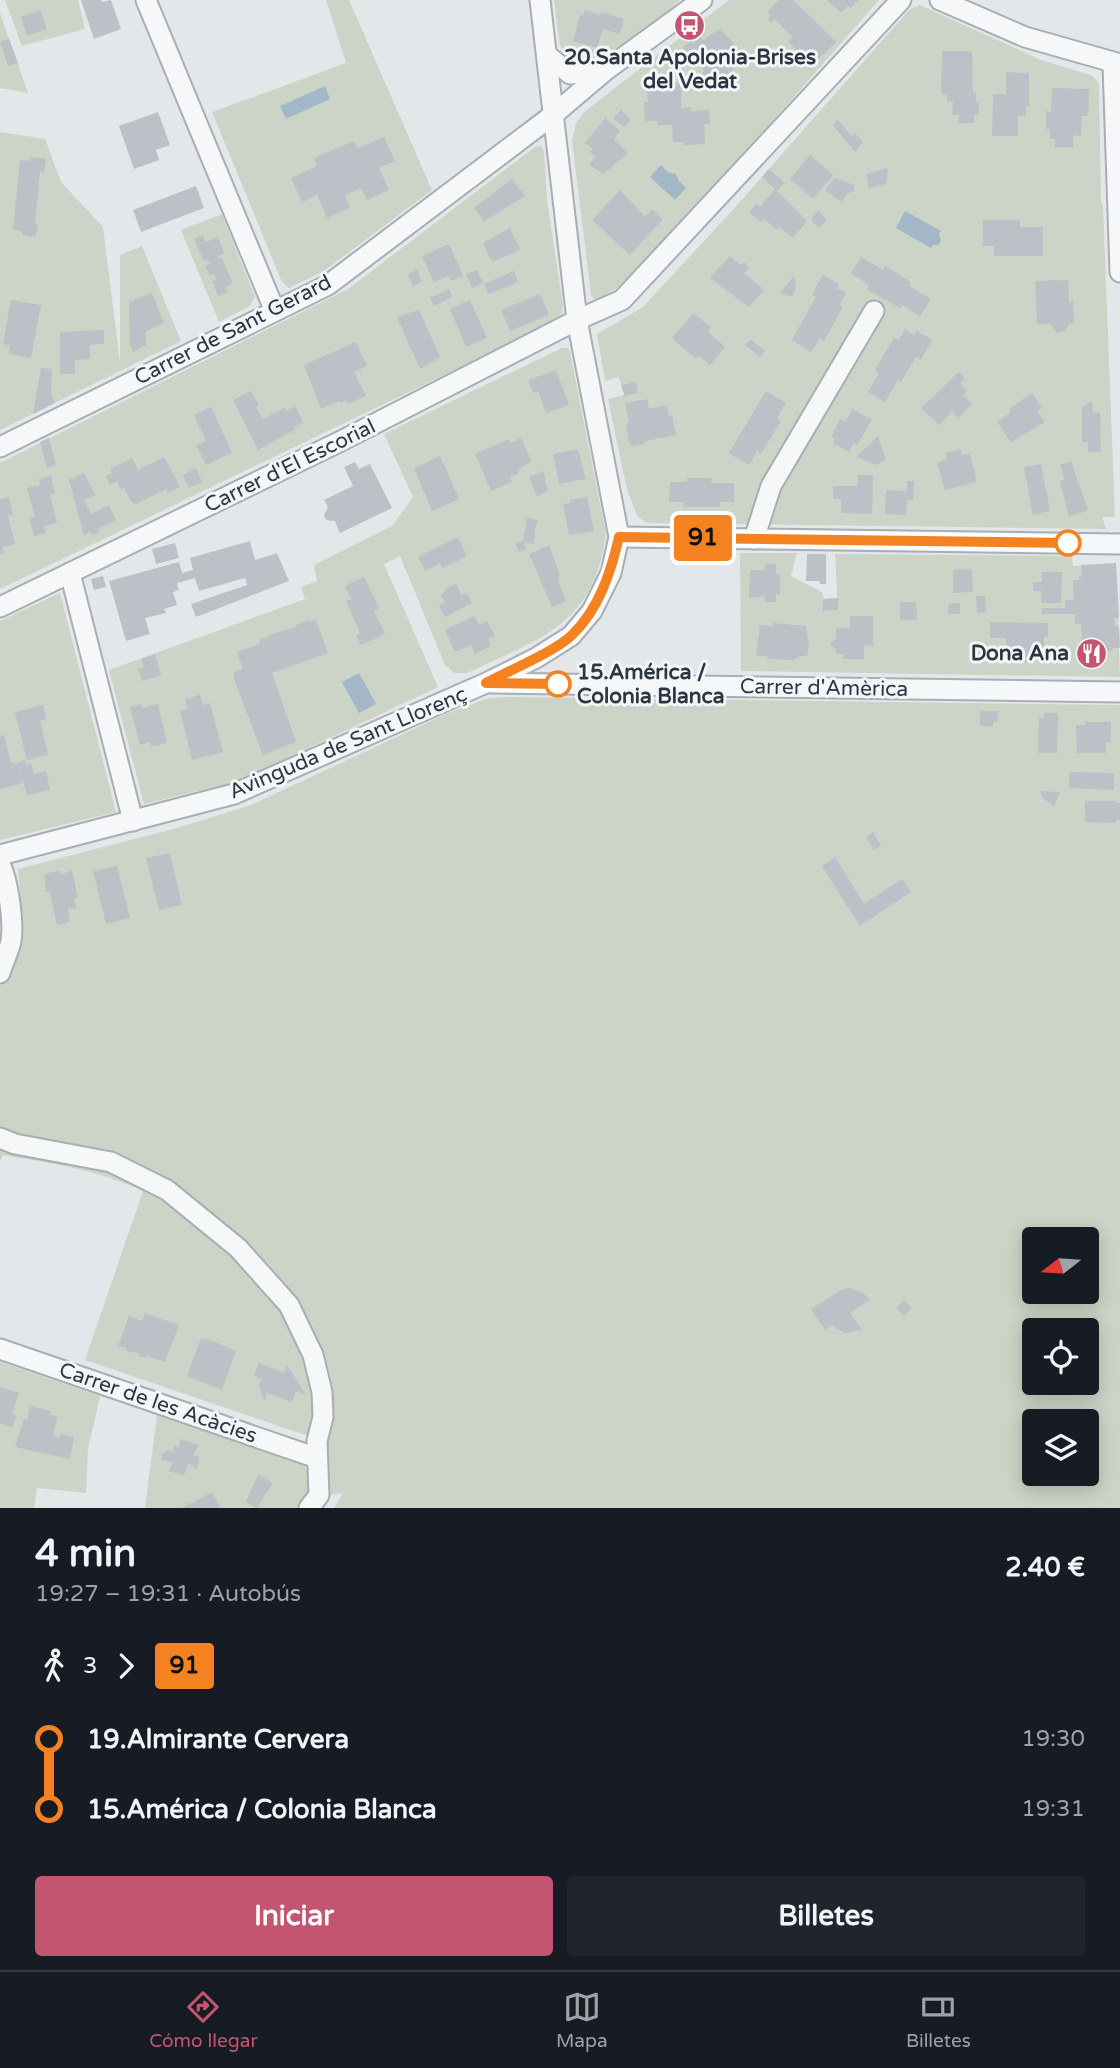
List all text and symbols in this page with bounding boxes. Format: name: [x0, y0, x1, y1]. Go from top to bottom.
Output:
bus stop icon: 20.Santa Apolonia-Brises del Vedat: [673, 8, 707, 42]
place label: 20.Santa Apolonia-Brises del Vedat: [564, 45, 816, 94]
street label: Carrer de Sant Gerard: [130, 269, 336, 391]
street label: Carrer d'El Escorial: [200, 414, 380, 518]
line badge: 91: [672, 515, 734, 561]
text: 91: [688, 523, 718, 552]
unlabelled marker: [1055, 530, 1081, 556]
restaurant icon: Dona Ana: [1075, 636, 1109, 670]
place label: Dona Ana: [971, 641, 1069, 666]
place label: 15.América / Colonia Blanca: [577, 660, 725, 709]
marker: 15.América / Colonia Blanca: [545, 671, 571, 697]
street label: Carrer d'Amèrica: [740, 674, 908, 702]
street label: Avinguda de Sant Llorenç: [225, 682, 471, 804]
north arrow: [1022, 1227, 1099, 1304]
map controls: [1022, 1227, 1099, 1486]
button: locate: [1022, 1318, 1099, 1395]
street label: Carrer de les Acàcies: [56, 1357, 260, 1449]
button: layers: [1022, 1409, 1099, 1486]
text: 4 min: [35, 1531, 136, 1577]
text: 2.40 €: [1005, 1552, 1085, 1583]
text: 19:27 – 19:31 · Autobús: [35, 1580, 301, 1608]
icon: walk: [35, 1647, 73, 1685]
icon: forward: [107, 1647, 145, 1685]
text: 91: [169, 1651, 200, 1680]
text: 3: [83, 1652, 97, 1680]
text: 19.Almirante Cervera: [87, 1724, 349, 1755]
text: 19:30: [1021, 1725, 1085, 1753]
text: 15.América / Colonia Blanca: [87, 1794, 437, 1825]
text: 19:31: [1021, 1795, 1085, 1823]
button: Iniciar: [35, 1876, 553, 1956]
button: Billetes: [567, 1876, 1085, 1956]
tab: Cómo llegar: [149, 1988, 258, 2052]
tab: Mapa: [556, 1988, 608, 2052]
tab: Billetes: [906, 1988, 971, 2052]

